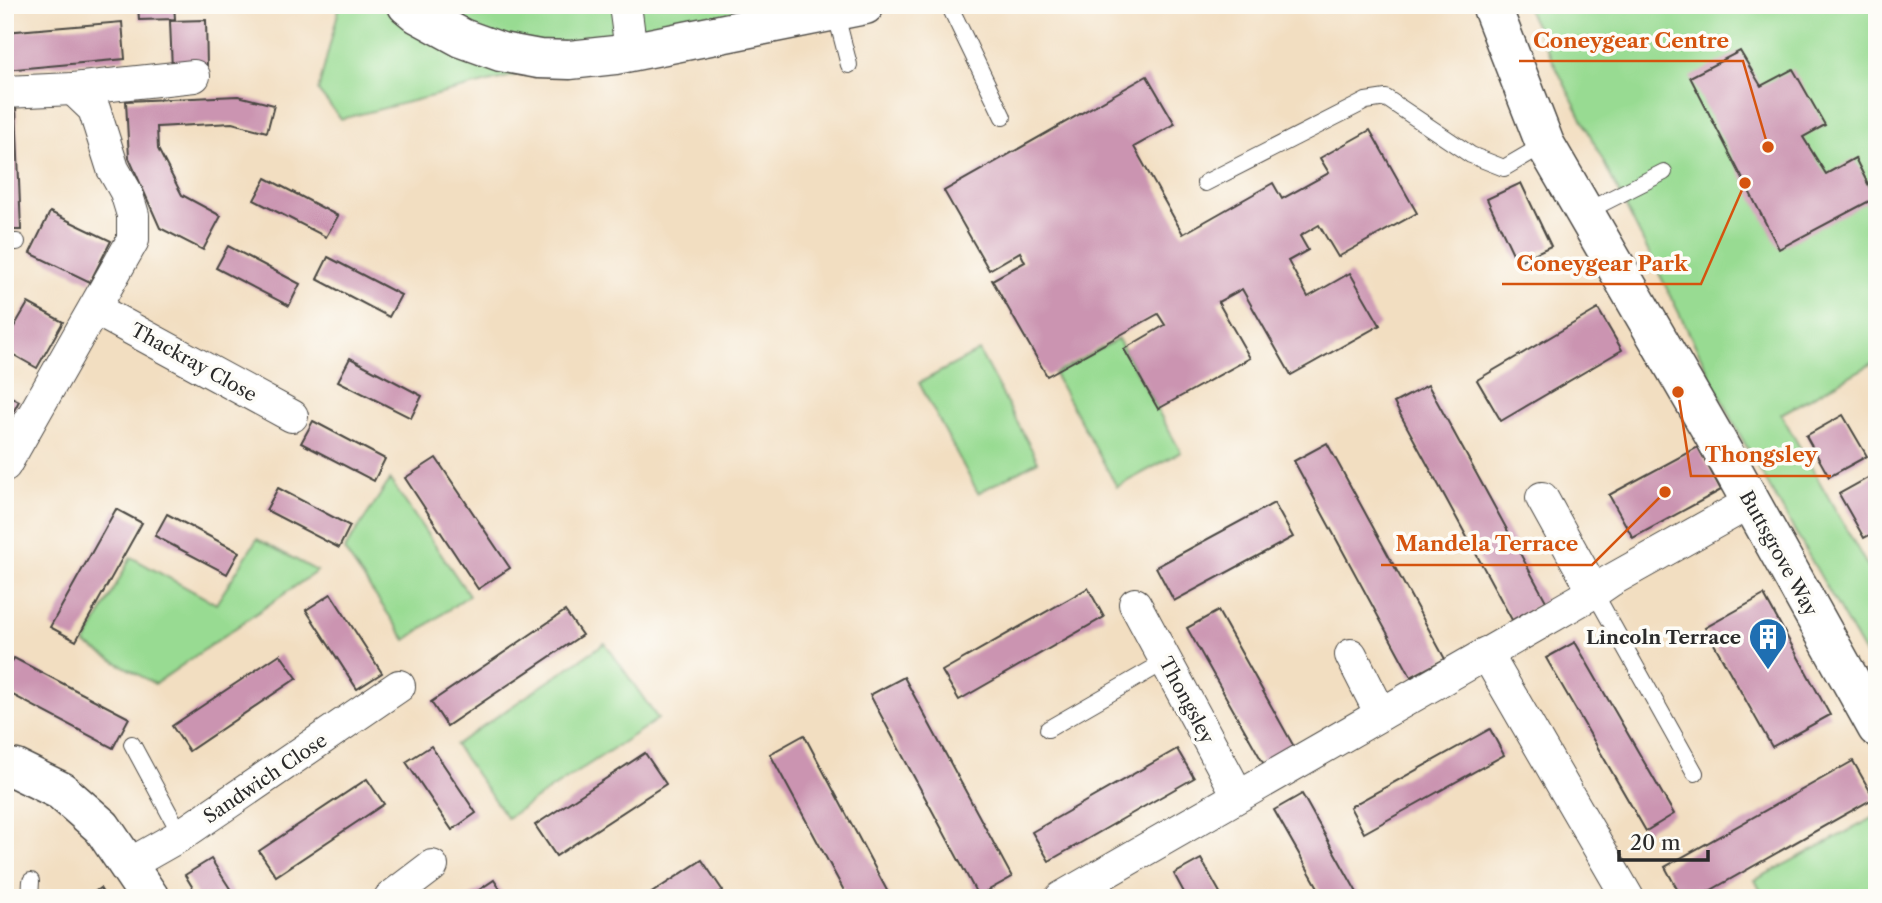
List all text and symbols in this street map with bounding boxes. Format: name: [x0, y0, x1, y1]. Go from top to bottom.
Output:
callout: Coneygear Centre: [1519, 19, 1743, 61]
text: Coneygear Centre: [1533, 28, 1729, 53]
callout: Coneygear Park: [1502, 242, 1701, 284]
text: Coneygear Park: [1516, 251, 1689, 276]
street label: Thackray Close: [127, 318, 261, 407]
callout: Thongsley: [1691, 434, 1831, 476]
text: Thongsley: [1705, 442, 1818, 467]
street label: Buttsgrove Way: [1735, 487, 1823, 620]
callout: Mandela Terrace: [1381, 523, 1592, 565]
text: Mandela Terrace: [1396, 531, 1578, 556]
building icon: Lincoln Terrace: [1747, 616, 1789, 671]
place label: Lincoln Terrace: [1586, 626, 1741, 649]
street label: Thongsley: [1154, 653, 1219, 748]
street label: Sandwich Close: [199, 729, 331, 828]
scale bar: [1619, 819, 1709, 863]
text: 20 m: [1630, 830, 1681, 855]

